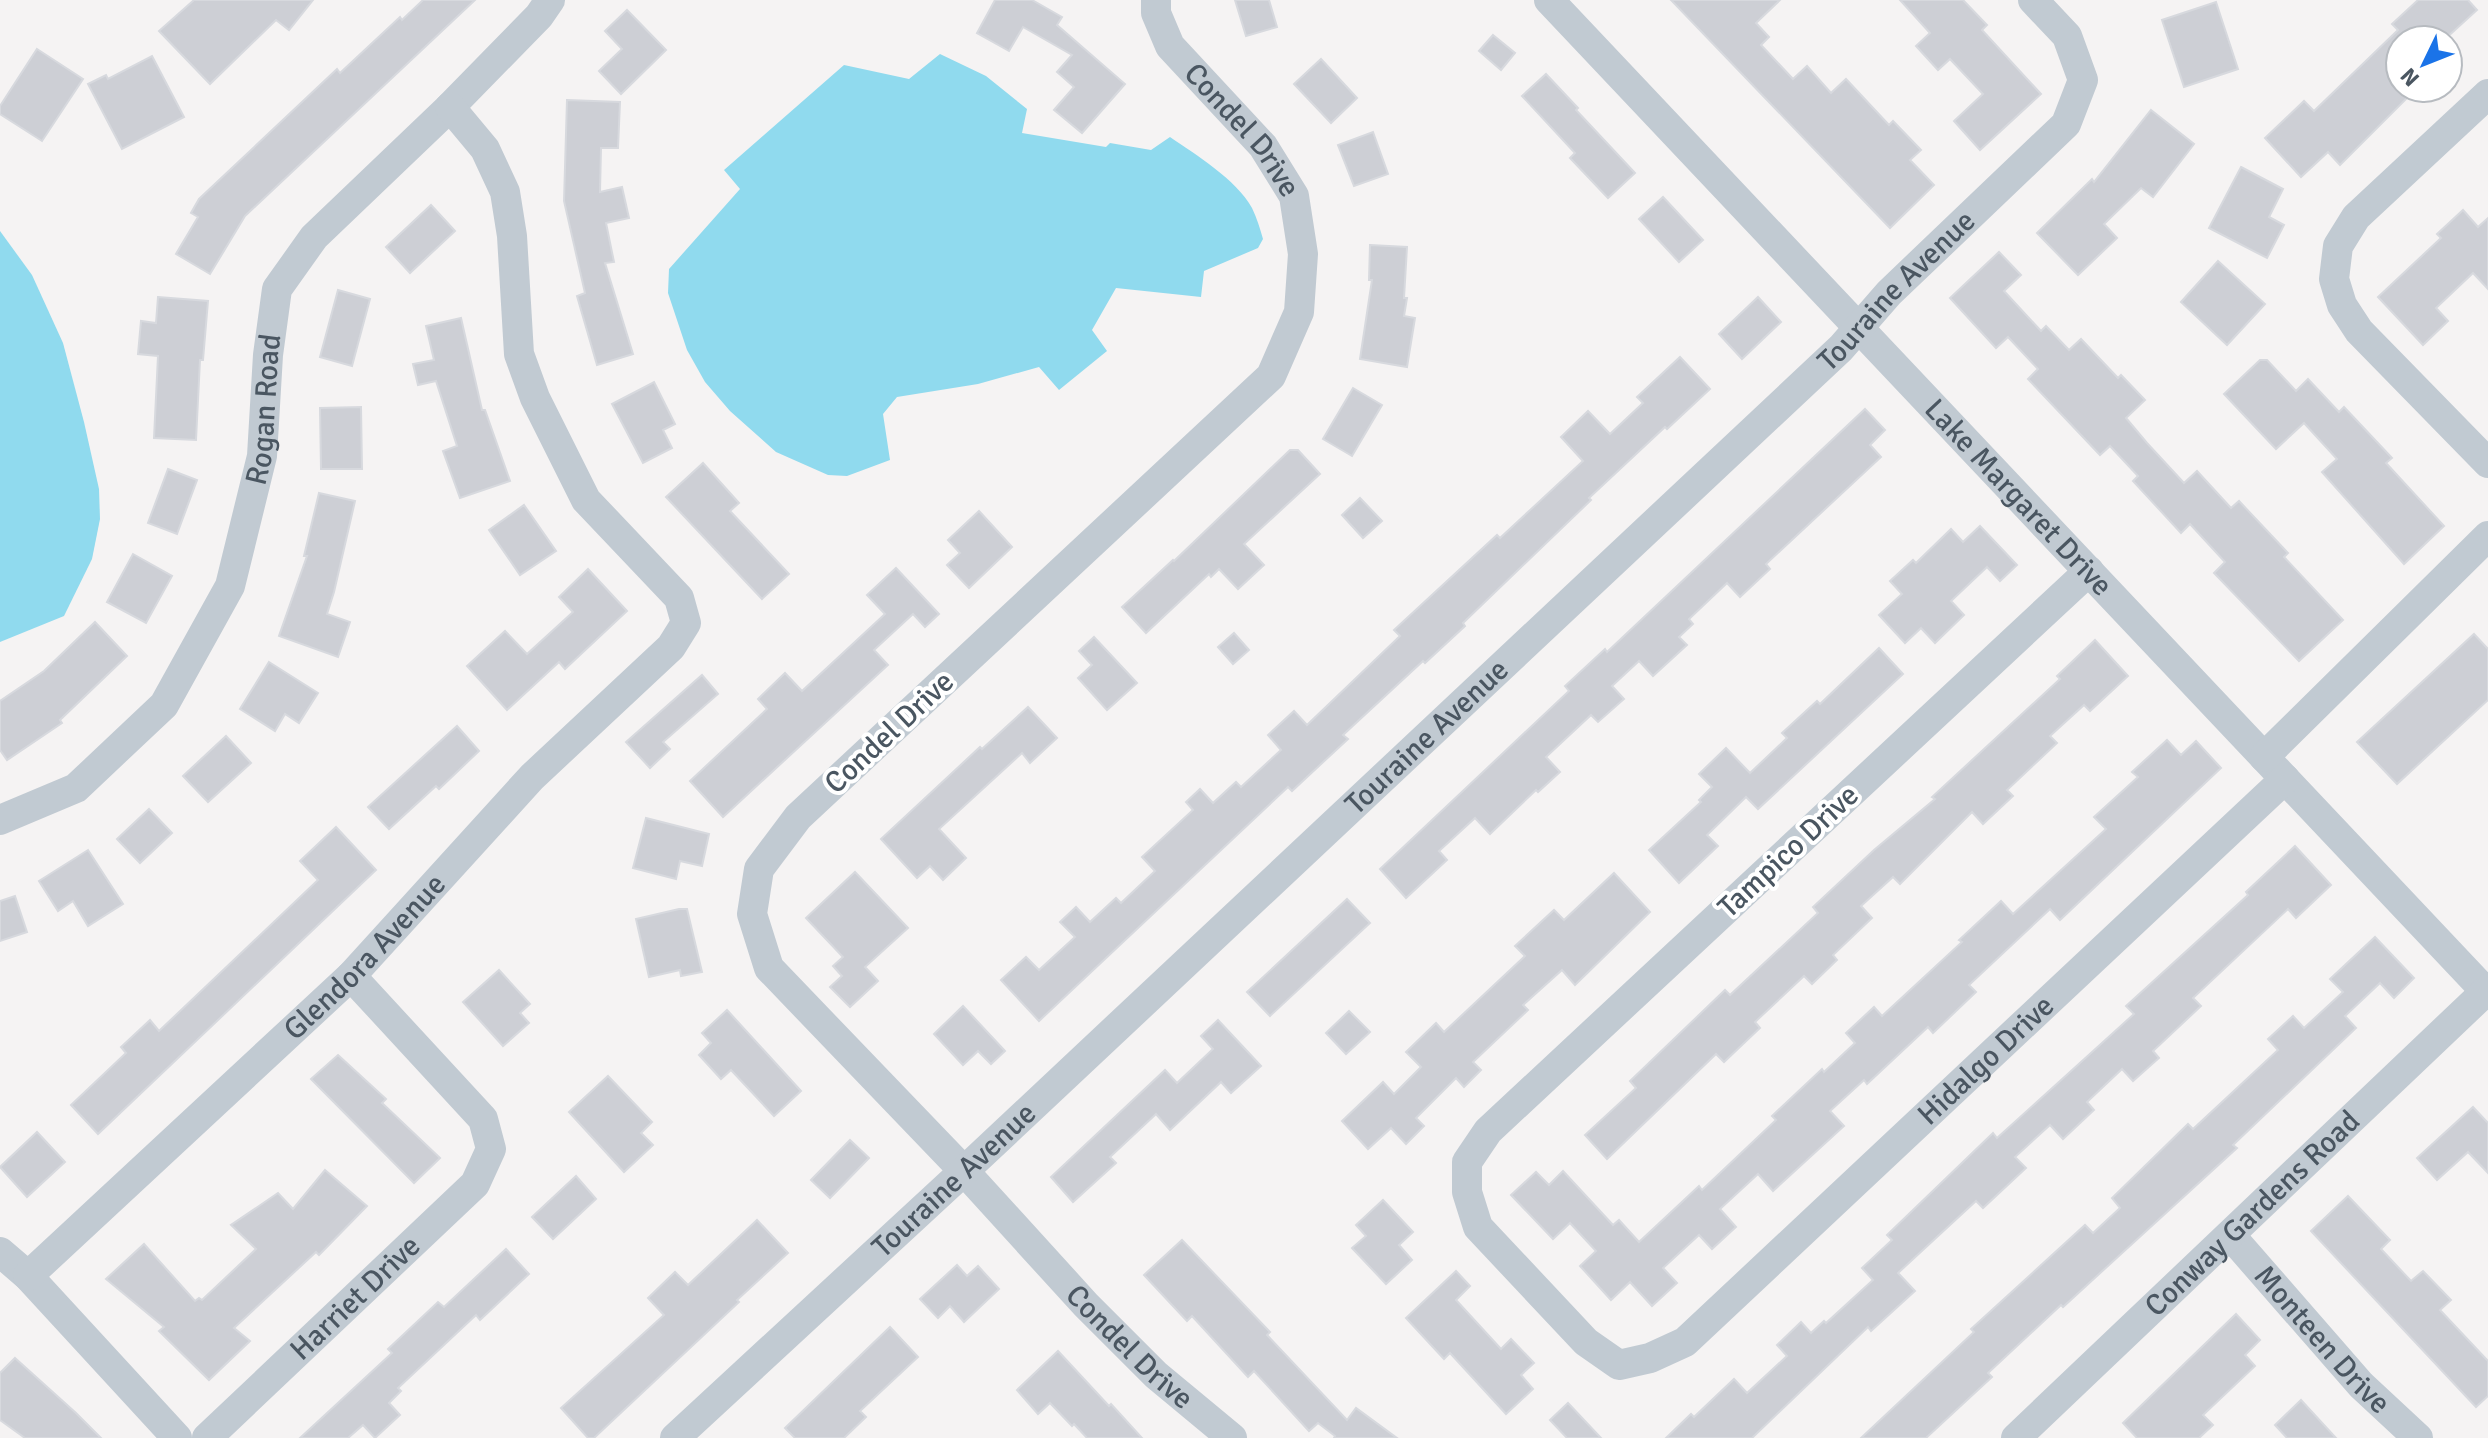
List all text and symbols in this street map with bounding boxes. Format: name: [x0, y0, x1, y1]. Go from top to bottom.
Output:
north arrow: [2384, 24, 2464, 104]
street label: Condel Drive: [1176, 55, 1308, 204]
text: N: [2395, 62, 2425, 92]
street label: Touraine Avenue: [1810, 203, 1983, 379]
street label: Rogan Road: [238, 332, 290, 489]
street label: Lake Margaret Drive: [1916, 391, 2120, 604]
street label: Touraine Avenue: [1338, 652, 1516, 823]
street label: Condel Drive: [817, 663, 962, 802]
street label: Tampico Drive: [1710, 777, 1866, 926]
street label: Glendora Avenue: [276, 866, 454, 1048]
street label: Hidalgo Drive: [1910, 988, 2062, 1133]
street label: Touraine Avenue: [865, 1095, 1044, 1265]
street label: Conway Gardens Road: [2137, 1103, 2368, 1325]
street label: Harriet Drive: [283, 1228, 428, 1368]
street label: Monteen Drive: [2246, 1258, 2398, 1422]
street label: Condel Drive: [1058, 1277, 1201, 1417]

